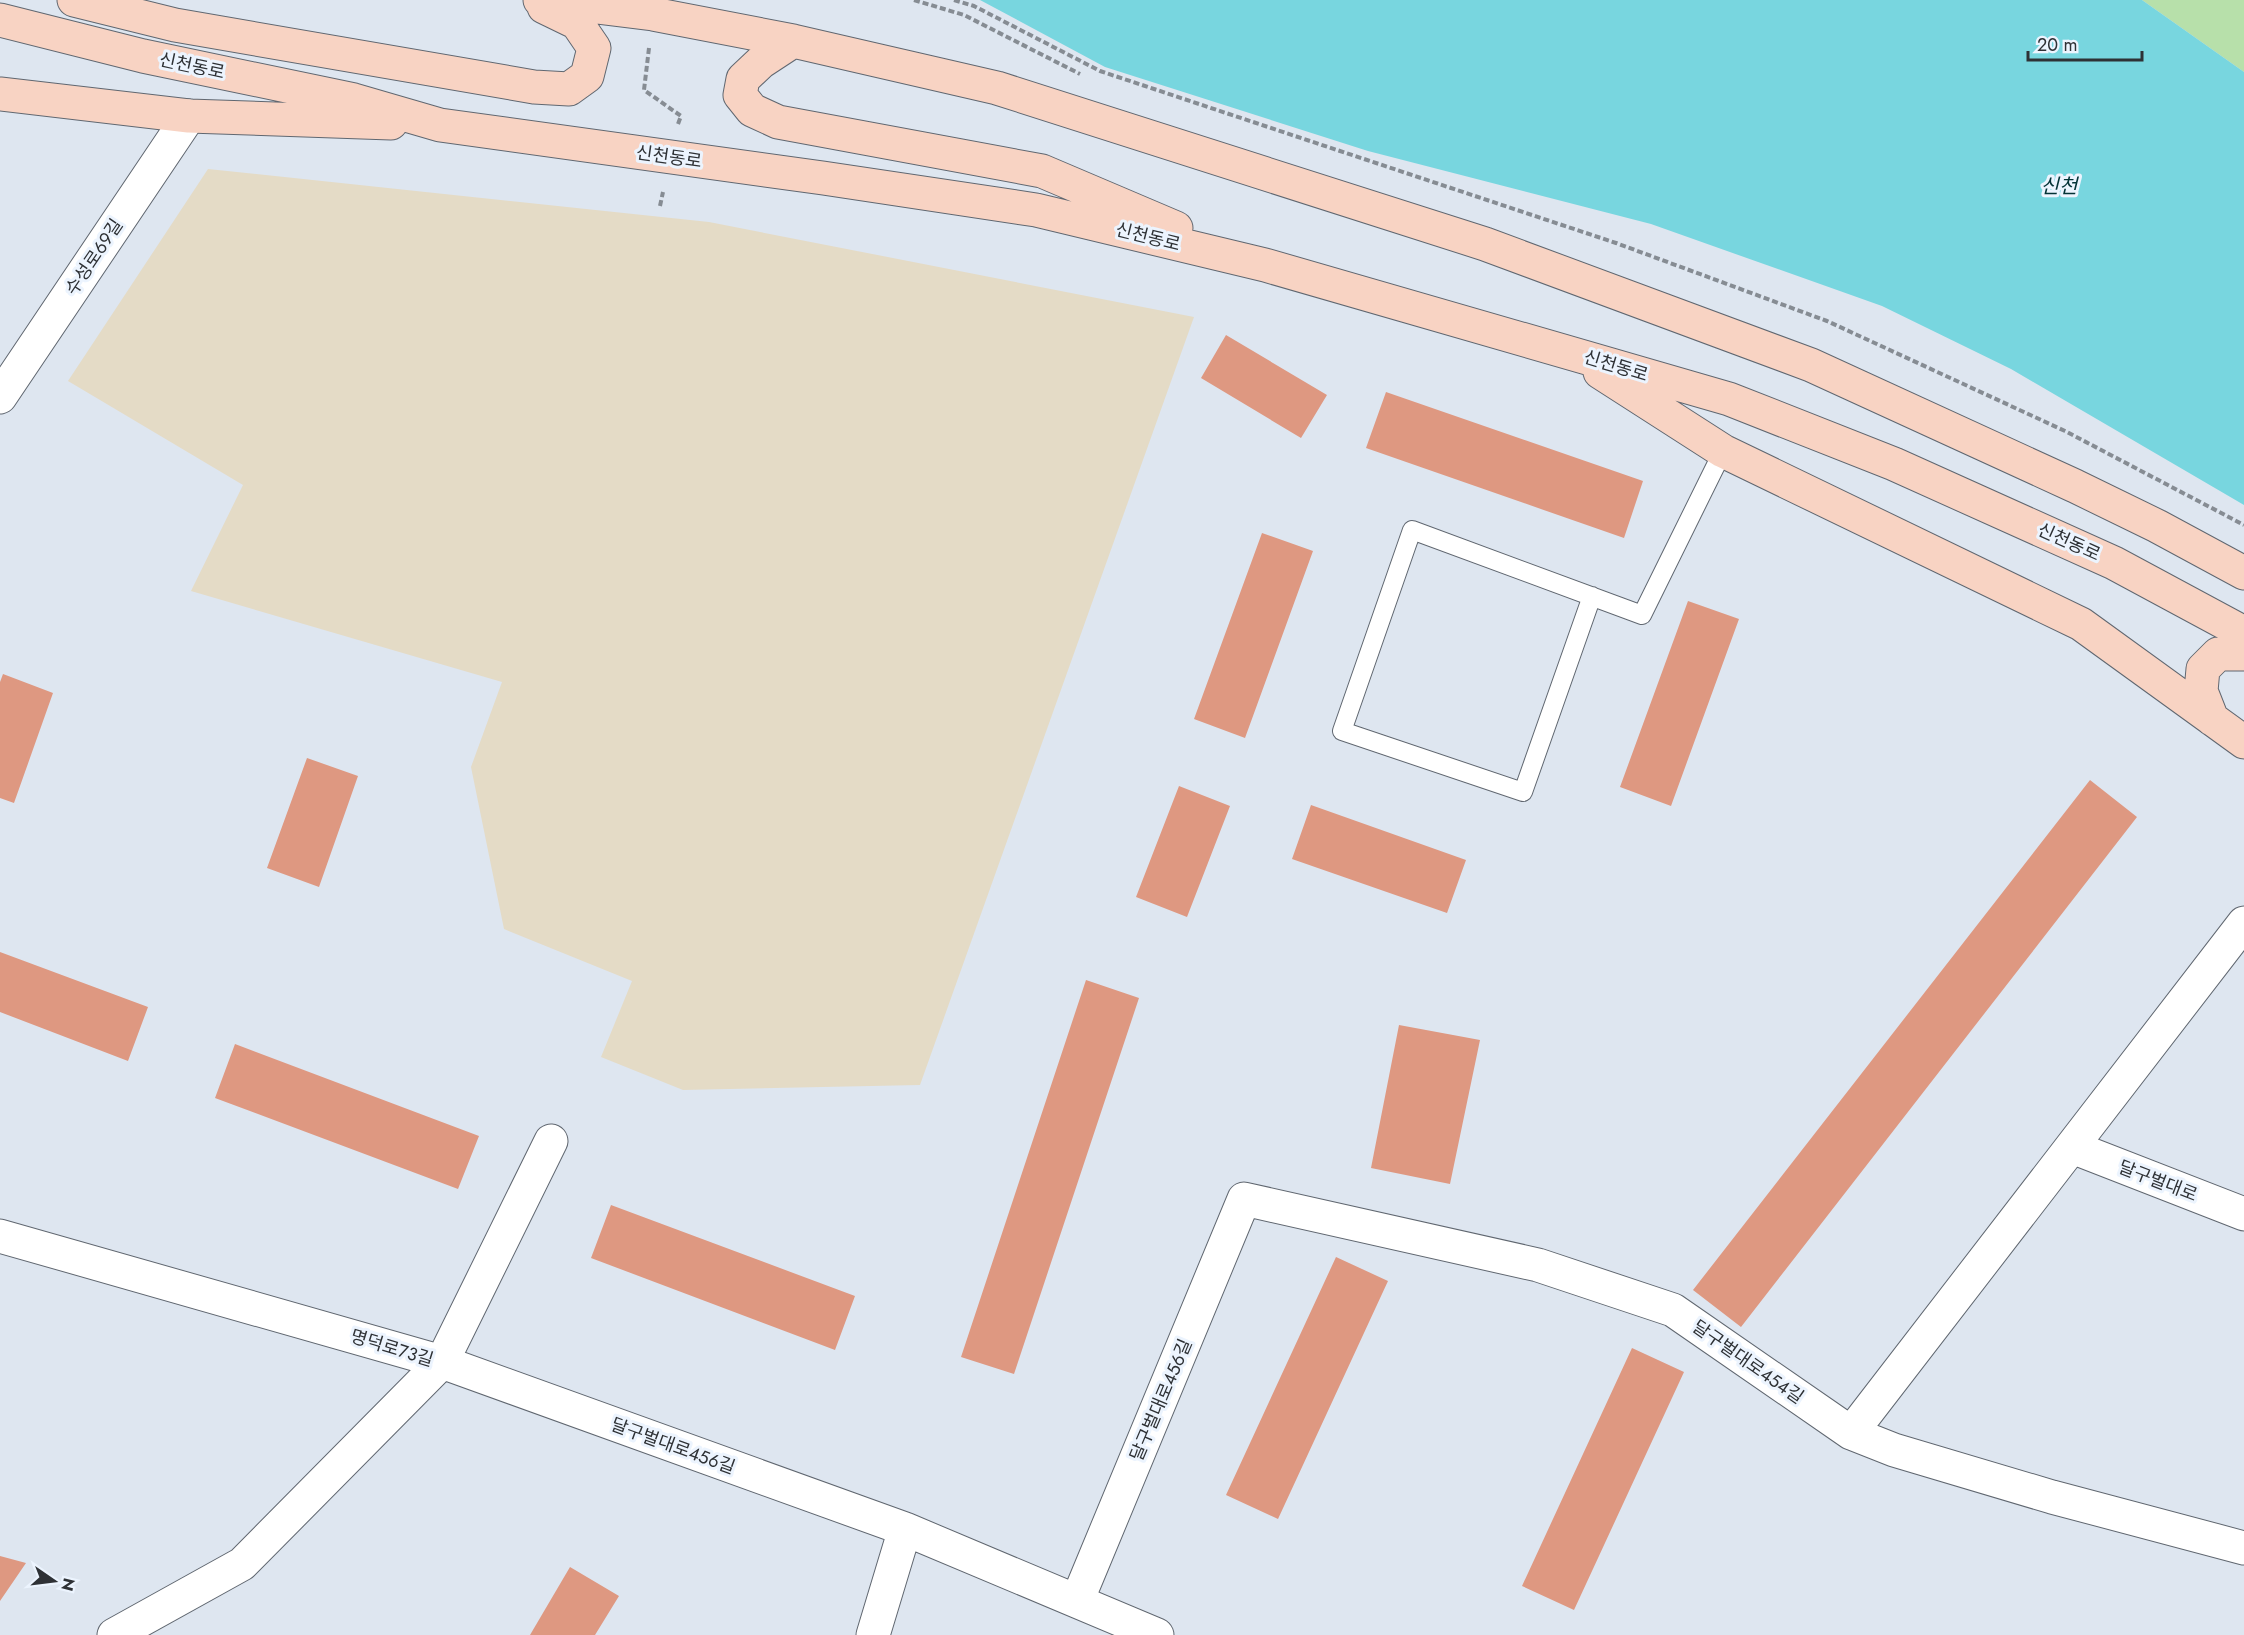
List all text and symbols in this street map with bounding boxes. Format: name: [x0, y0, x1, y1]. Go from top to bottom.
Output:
scale bar: [2028, 24, 2142, 62]
text: 20 m: [2037, 32, 2077, 58]
street label: 신천동로: [157, 46, 227, 86]
street label: 신천동로: [634, 140, 704, 174]
water label: 신천: [2041, 172, 2080, 201]
street label: 수성로69길: [59, 214, 129, 300]
street label: 신천동로: [1113, 216, 1183, 258]
street label: 신천동로: [1581, 344, 1651, 388]
street label: 신천동로: [2033, 517, 2105, 567]
street label: 달구벌대로: [2115, 1154, 2201, 1208]
street label: 달구벌대로454길: [1687, 1314, 1809, 1410]
street label: 명덕로73길: [347, 1323, 437, 1373]
street label: 달구벌대로456길: [1124, 1335, 1198, 1465]
street label: 달구벌대로456길: [607, 1411, 739, 1481]
north arrow: [24, 1551, 84, 1611]
text: N: [55, 1576, 81, 1593]

